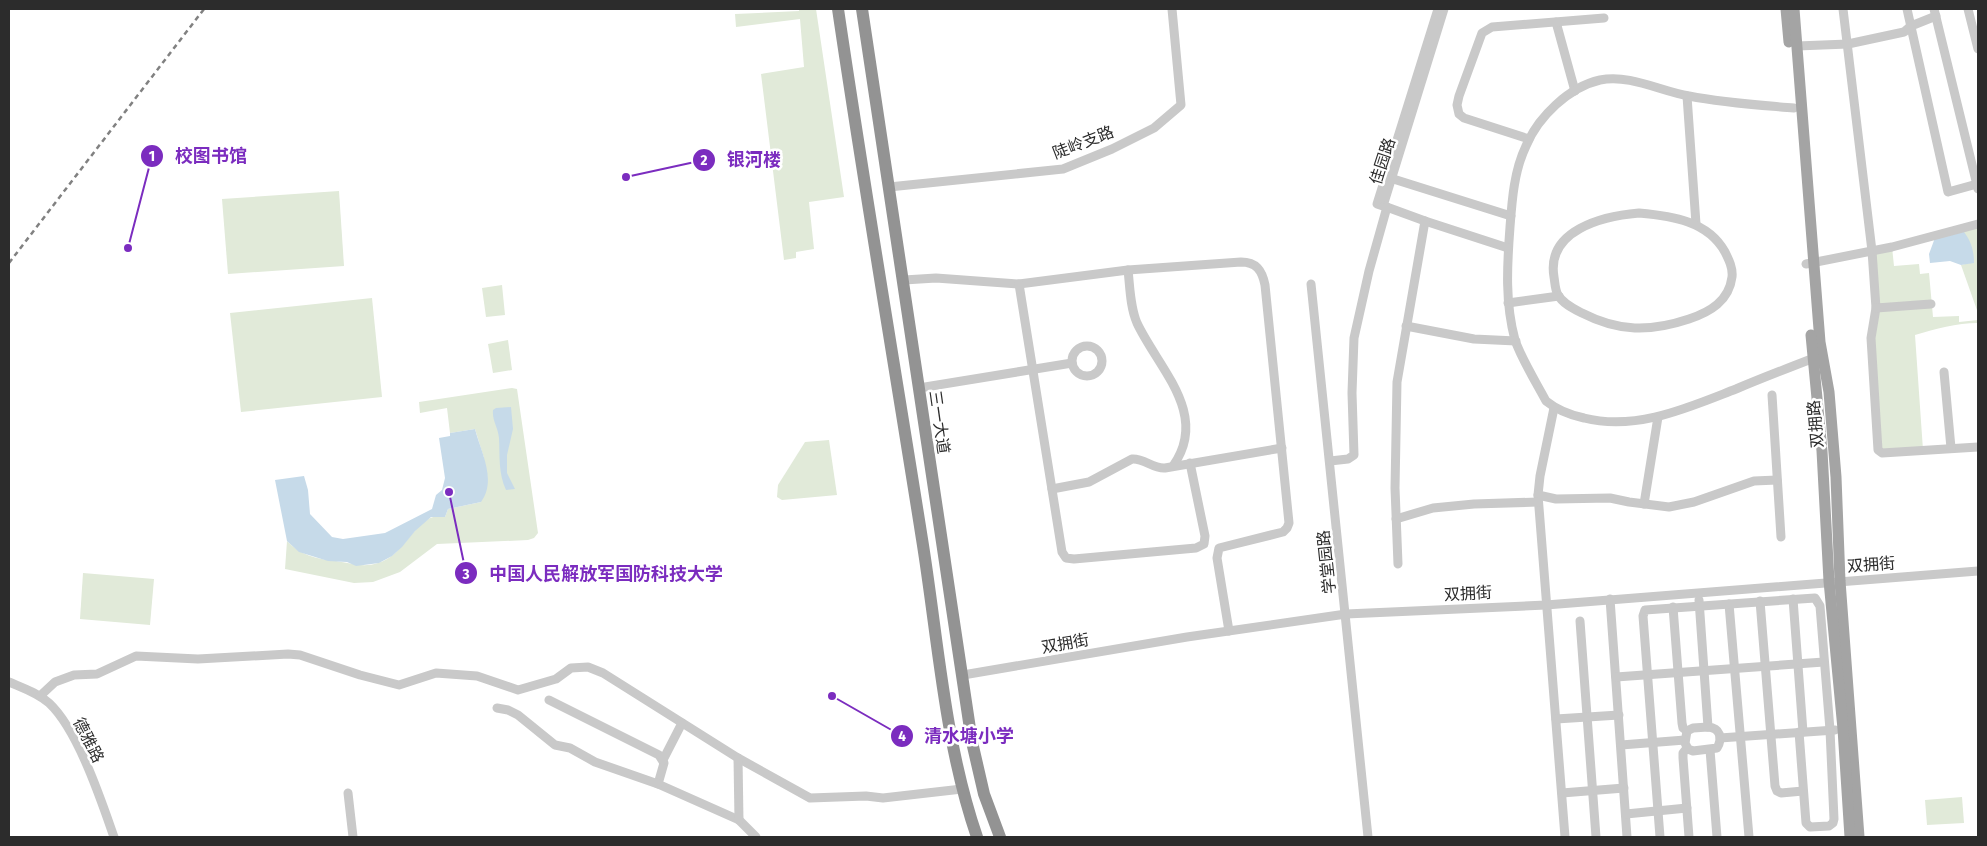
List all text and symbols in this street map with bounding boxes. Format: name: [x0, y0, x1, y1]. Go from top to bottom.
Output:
street label: 陡岭支路: [1050, 122, 1116, 163]
street label: 佳园路: [1366, 135, 1399, 187]
callout: 校图书馆: [140, 140, 257, 173]
callout: 银河楼: [692, 144, 791, 177]
text: 校图书馆: [175, 145, 247, 167]
text: 1: [149, 147, 155, 165]
text: 银河楼: [727, 149, 781, 171]
text: 2: [700, 151, 708, 169]
street label: 三一大道: [926, 389, 953, 455]
street label: 双拥路: [1804, 399, 1827, 449]
street label: 学堂园路: [1314, 529, 1339, 595]
street label: 双拥街: [1846, 553, 1896, 576]
callout: 中国人民解放军国防科技大学: [454, 557, 733, 590]
text: 中国人民解放军国防科技大学: [489, 563, 723, 585]
text: 3: [461, 565, 470, 583]
street label: 双拥街: [1444, 583, 1492, 604]
street label: 双拥街: [1040, 630, 1090, 657]
street label: 德雅路: [69, 715, 108, 766]
callout: 清水塘小学: [889, 719, 1024, 752]
text: 清水塘小学: [924, 725, 1014, 747]
text: 4: [898, 727, 906, 745]

